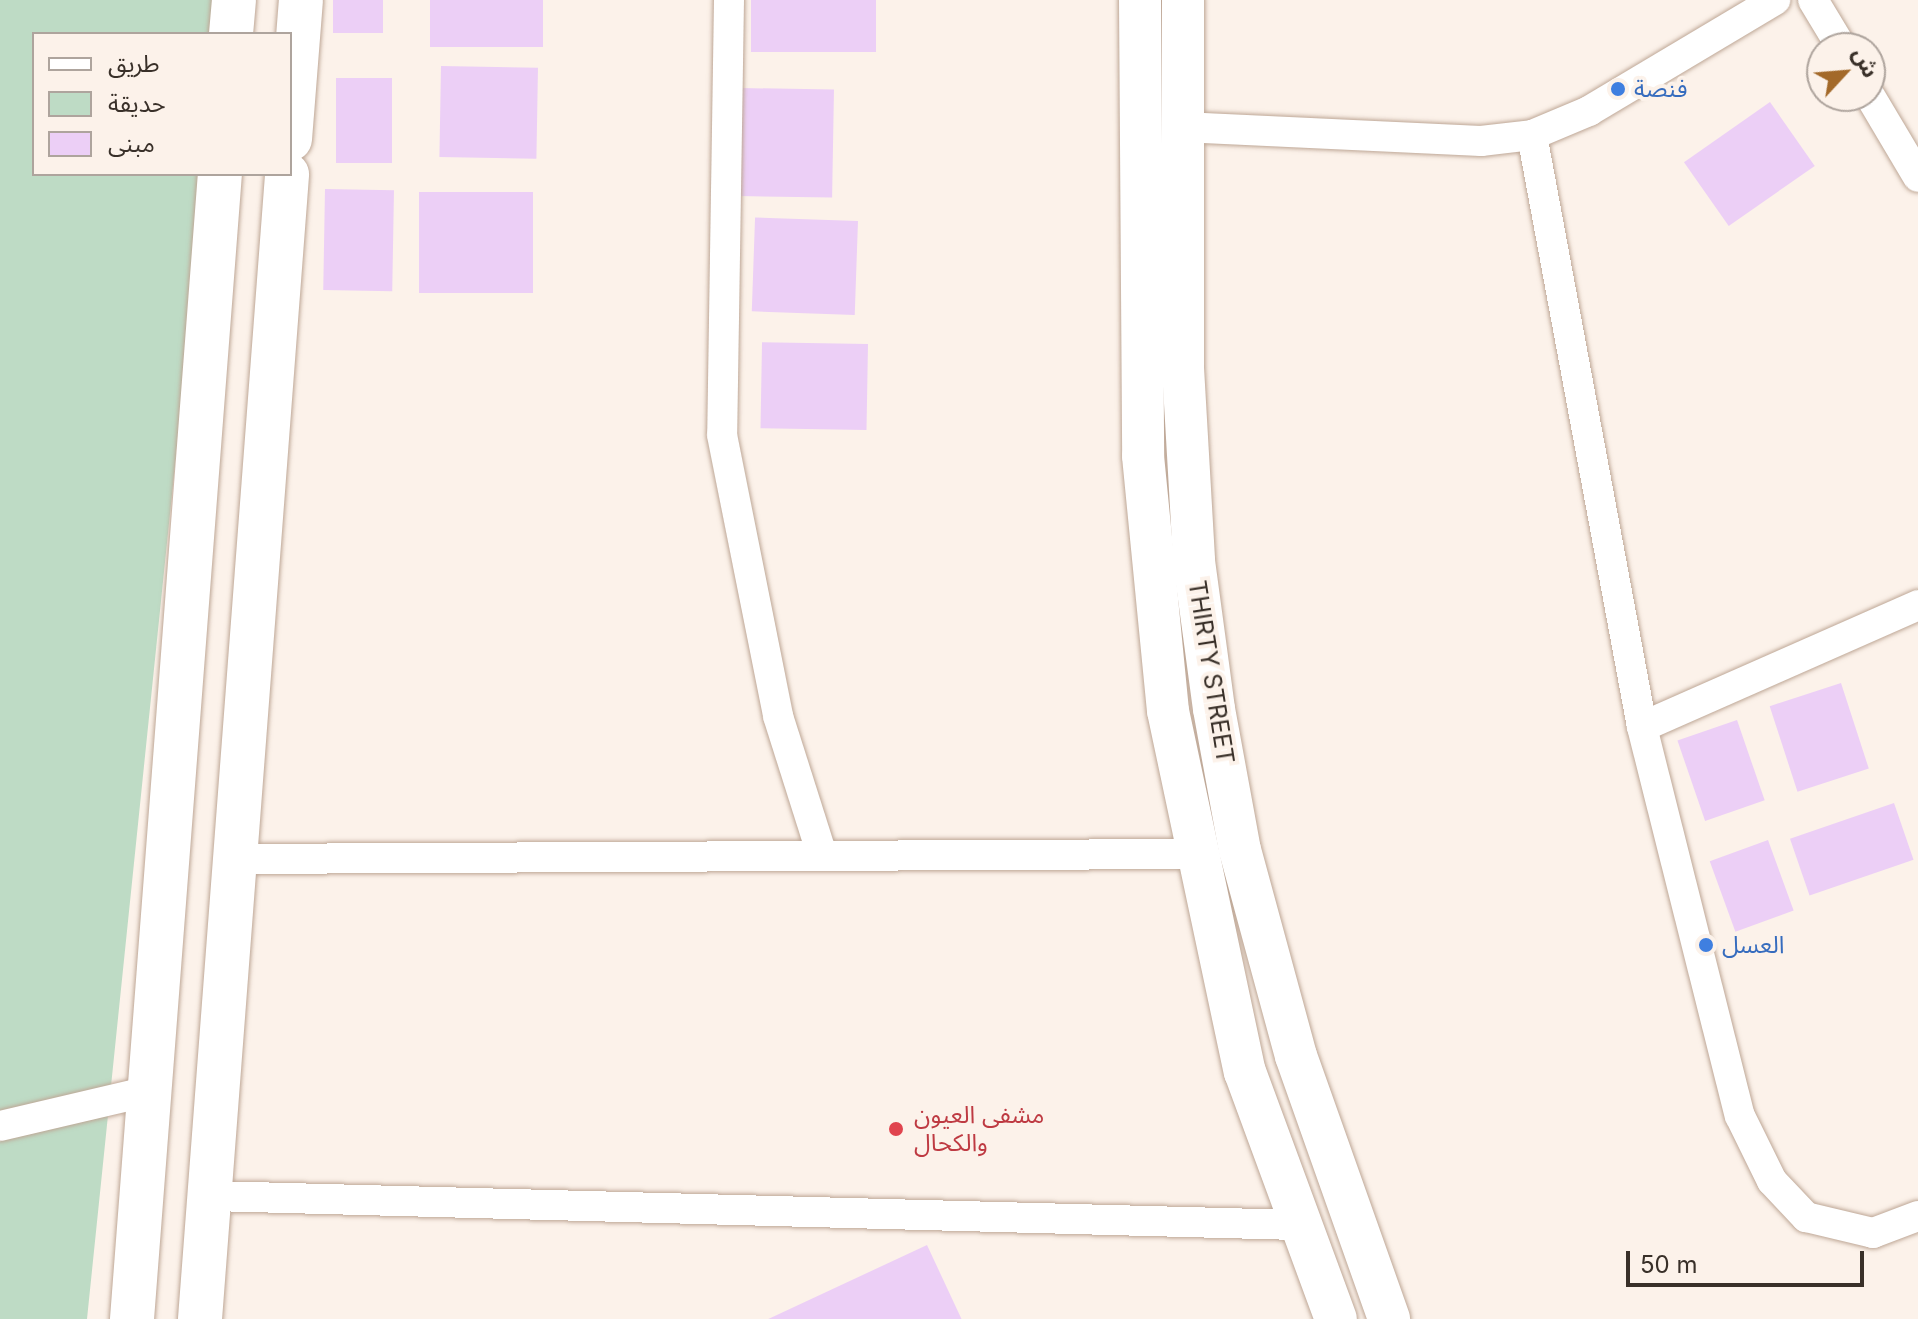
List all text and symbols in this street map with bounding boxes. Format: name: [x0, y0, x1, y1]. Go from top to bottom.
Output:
legend: [32, 32, 292, 176]
north arrow: [1806, 32, 1886, 112]
text: ش: [1847, 43, 1884, 82]
text: طريق: [108, 49, 160, 78]
place label: فنصة: [1634, 75, 1687, 103]
marker: فنصة: [1609, 80, 1627, 98]
text: حديقة: [108, 89, 166, 118]
text: مبنى: [108, 129, 155, 158]
street label: THIRTY STREET: [1182, 578, 1240, 766]
place label: العسل: [1722, 931, 1784, 959]
marker: العسل: [1697, 936, 1715, 954]
place label: مشفى العيون والكحال: [914, 1101, 1044, 1157]
marker: مشفى العيون والكحال: [885, 1118, 907, 1140]
scale bar: [1630, 1235, 1868, 1285]
text: 50 m: [1640, 1250, 1698, 1279]

